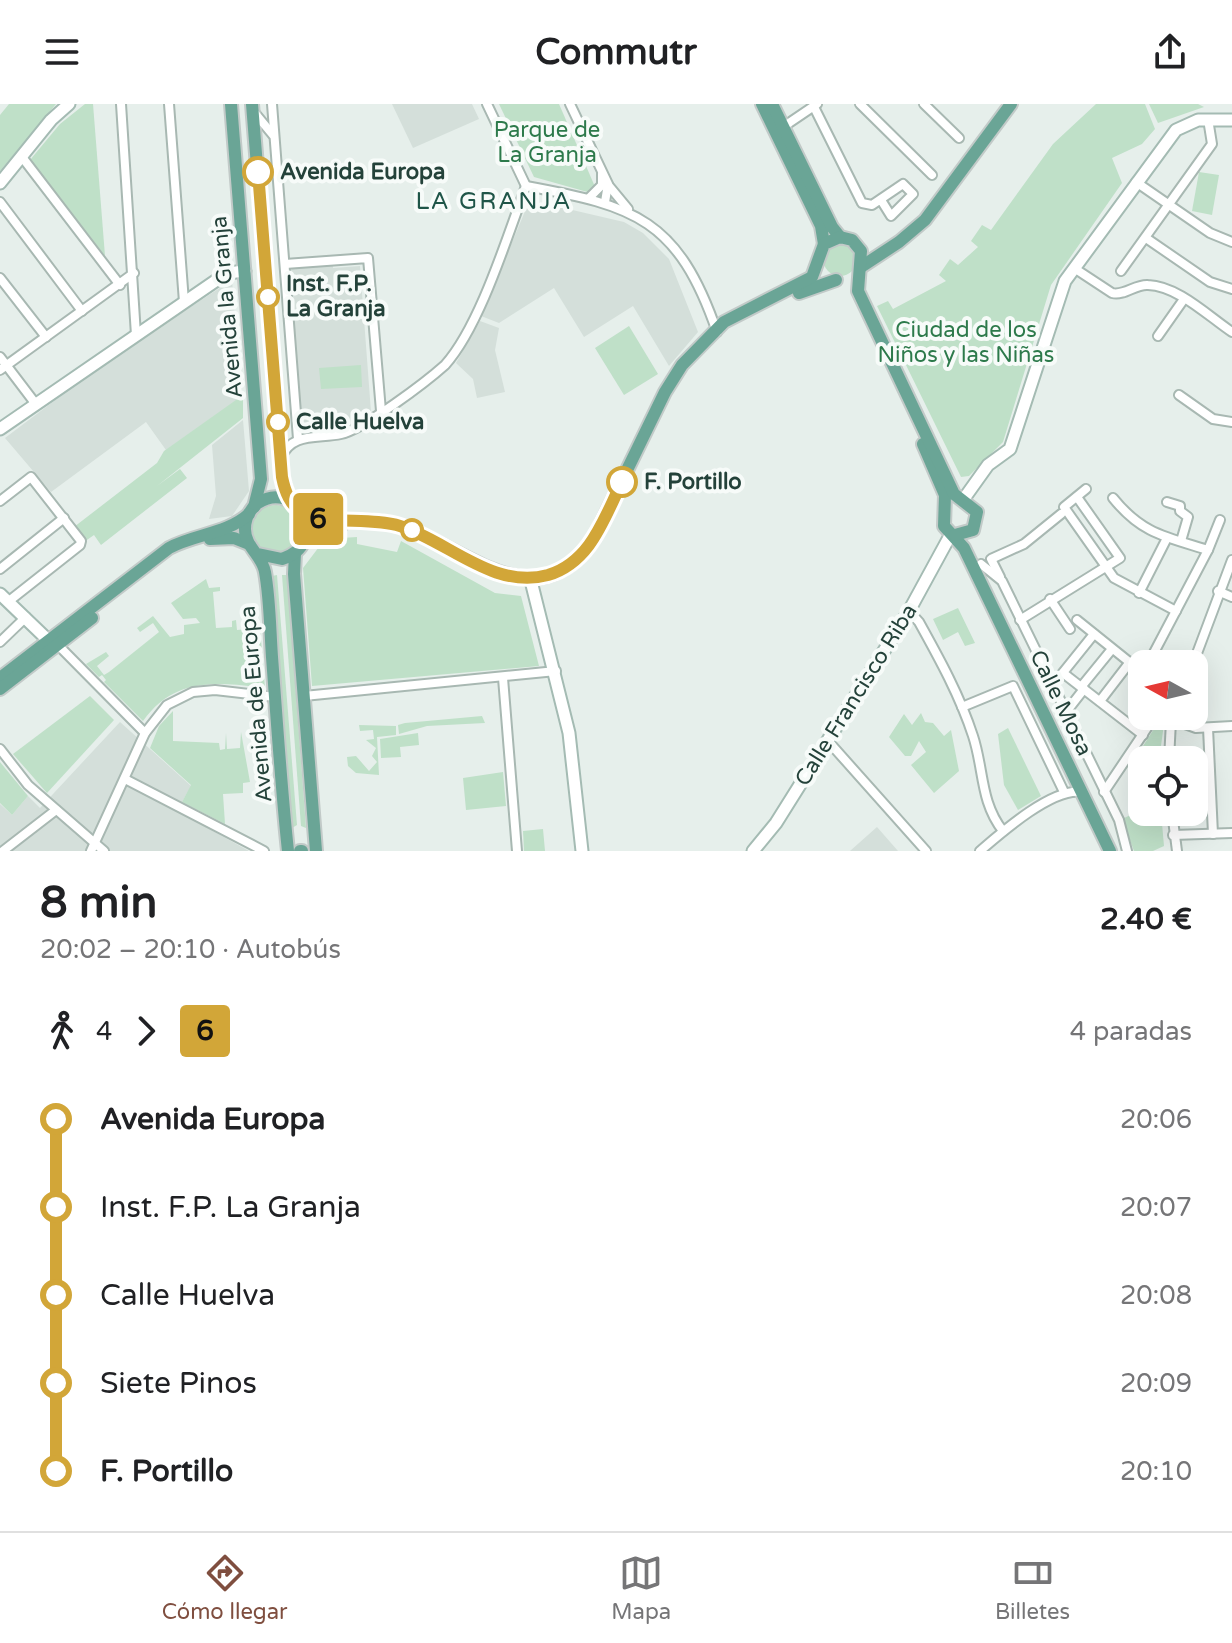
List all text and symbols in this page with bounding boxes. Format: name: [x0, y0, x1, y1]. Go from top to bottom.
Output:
icon: menu: [40, 30, 84, 74]
icon: share: [1148, 30, 1192, 74]
text: Commutr: [535, 31, 697, 74]
park label: Parque de La Granja: [494, 117, 600, 168]
marker: Avenida Europa: [243, 157, 273, 187]
place label: Avenida Europa: [280, 159, 445, 185]
district label: LA GRANJA: [415, 187, 573, 216]
street label: Avenida la Granja: [206, 215, 248, 399]
place label: Inst. F.P. La Granja: [286, 271, 386, 322]
marker: Inst. F.P. La Granja: [257, 286, 279, 308]
park label: Ciudad de los Niños y las Niñas: [878, 317, 1054, 368]
place label: Calle Huelva: [296, 409, 424, 435]
marker: Calle Huelva: [267, 411, 289, 433]
marker: F. Portillo: [607, 467, 637, 497]
place label: F. Portillo: [644, 469, 742, 495]
line badge: 6: [292, 493, 344, 545]
text: 6: [309, 502, 327, 536]
unlabelled marker: [401, 519, 423, 541]
street label: Calle Francisco Riba: [789, 599, 923, 791]
street label: Avenida de Europa: [234, 605, 278, 803]
street label: Calle Mosa: [1024, 646, 1098, 760]
north arrow: [1128, 650, 1208, 730]
map controls: [1128, 650, 1208, 826]
button: locate: [1128, 746, 1208, 826]
text: 8 min: [40, 877, 157, 930]
text: 2.40 €: [1100, 901, 1192, 938]
text: 20:02 – 20:10 · Autobús: [40, 934, 341, 965]
icon: walk: [40, 1009, 84, 1053]
icon: forward: [124, 1009, 168, 1053]
text: 6: [196, 1014, 214, 1048]
text: 4: [96, 1016, 112, 1047]
text: 4 paradas: [1070, 1016, 1192, 1047]
text: Avenida Europa: [100, 1101, 325, 1138]
text: 20:06: [1120, 1104, 1192, 1135]
text: Inst. F.P. La Granja: [100, 1189, 361, 1226]
text: 20:07: [1120, 1192, 1192, 1223]
text: Calle Huelva: [100, 1277, 275, 1314]
text: 20:08: [1120, 1280, 1192, 1311]
text: Siete Pinos: [100, 1365, 257, 1402]
text: 20:09: [1120, 1368, 1192, 1399]
text: F. Portillo: [100, 1453, 233, 1490]
text: 20:10: [1120, 1456, 1192, 1487]
tab: Cómo llegar: [162, 1551, 288, 1625]
tab: Mapa: [611, 1551, 671, 1625]
tab: Billetes: [995, 1551, 1070, 1625]

